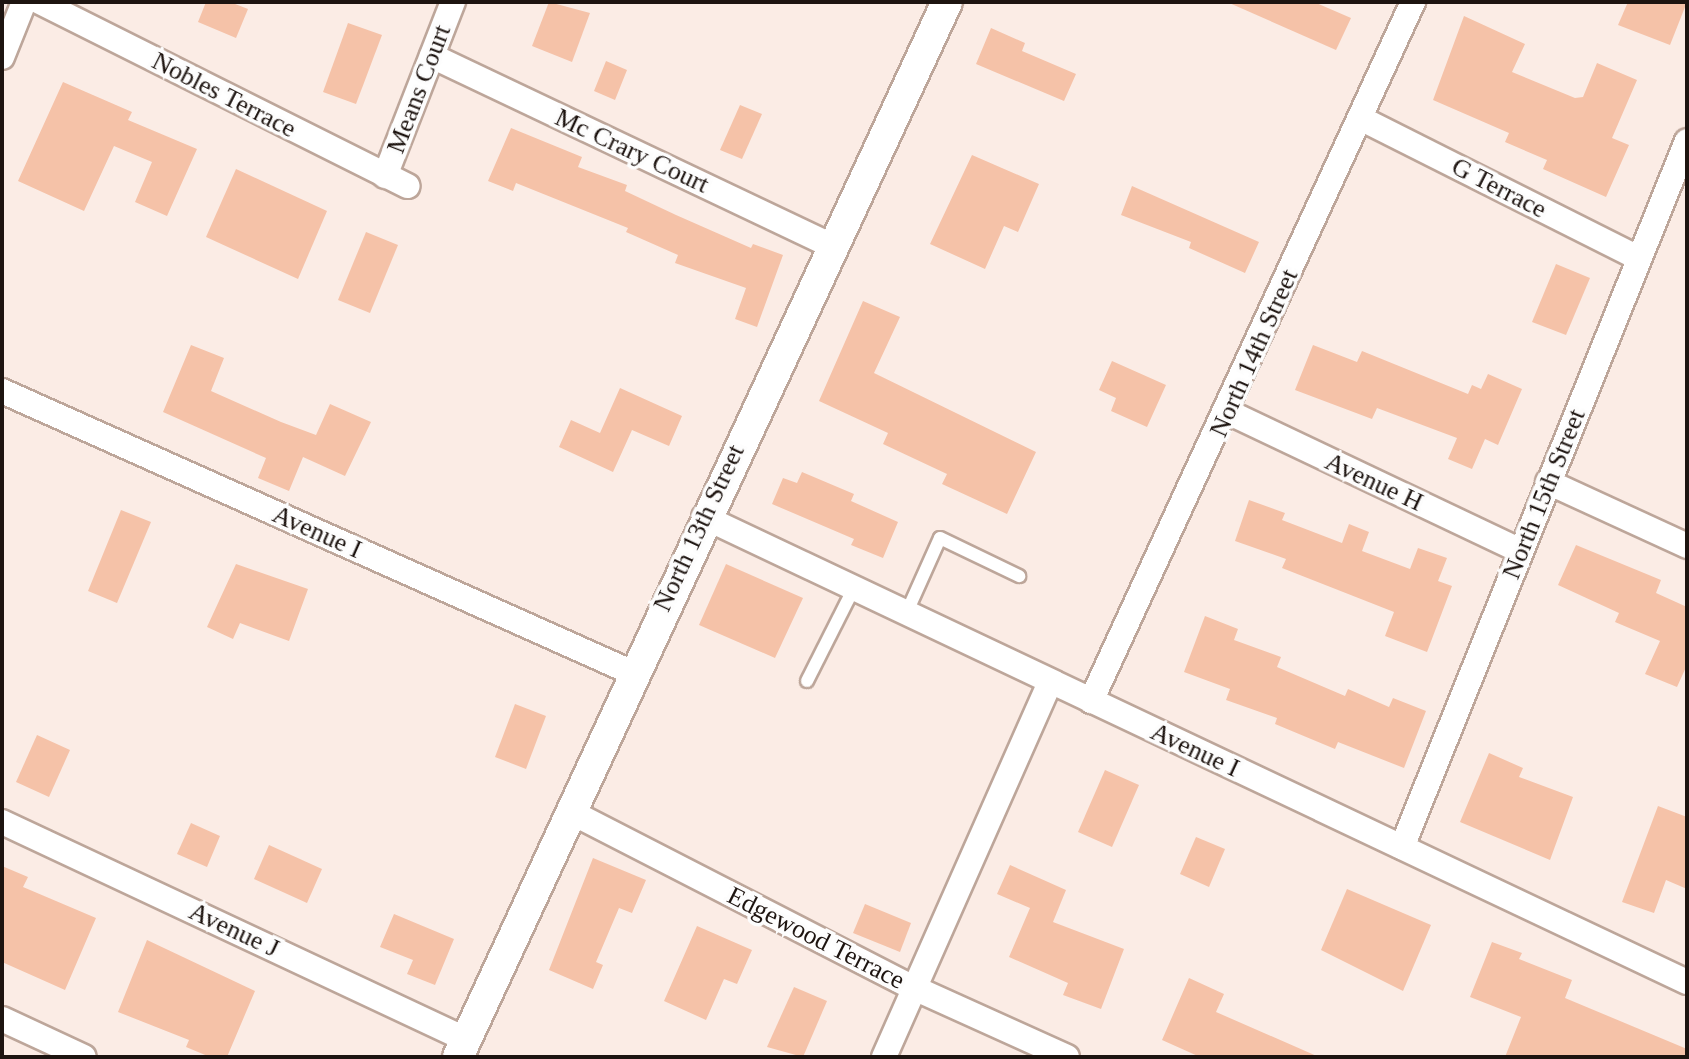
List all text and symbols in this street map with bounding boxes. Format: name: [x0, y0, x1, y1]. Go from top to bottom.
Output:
street label: Means Court: [380, 20, 458, 158]
street label: Nobles Terrace: [147, 45, 301, 145]
street label: Mc Crary Court: [550, 102, 714, 200]
street label: G Terrace: [1446, 151, 1552, 225]
street label: North 14th Street: [1203, 264, 1305, 442]
street label: North 15th Street: [1496, 404, 1592, 584]
street label: North 13th Street: [647, 440, 751, 616]
street label: Avenue H: [1320, 446, 1428, 518]
street label: Avenue I: [268, 499, 366, 565]
street label: Avenue I: [1146, 716, 1244, 784]
street label: Edgewood Terrace: [722, 880, 910, 996]
street label: Avenue J: [184, 896, 284, 964]

